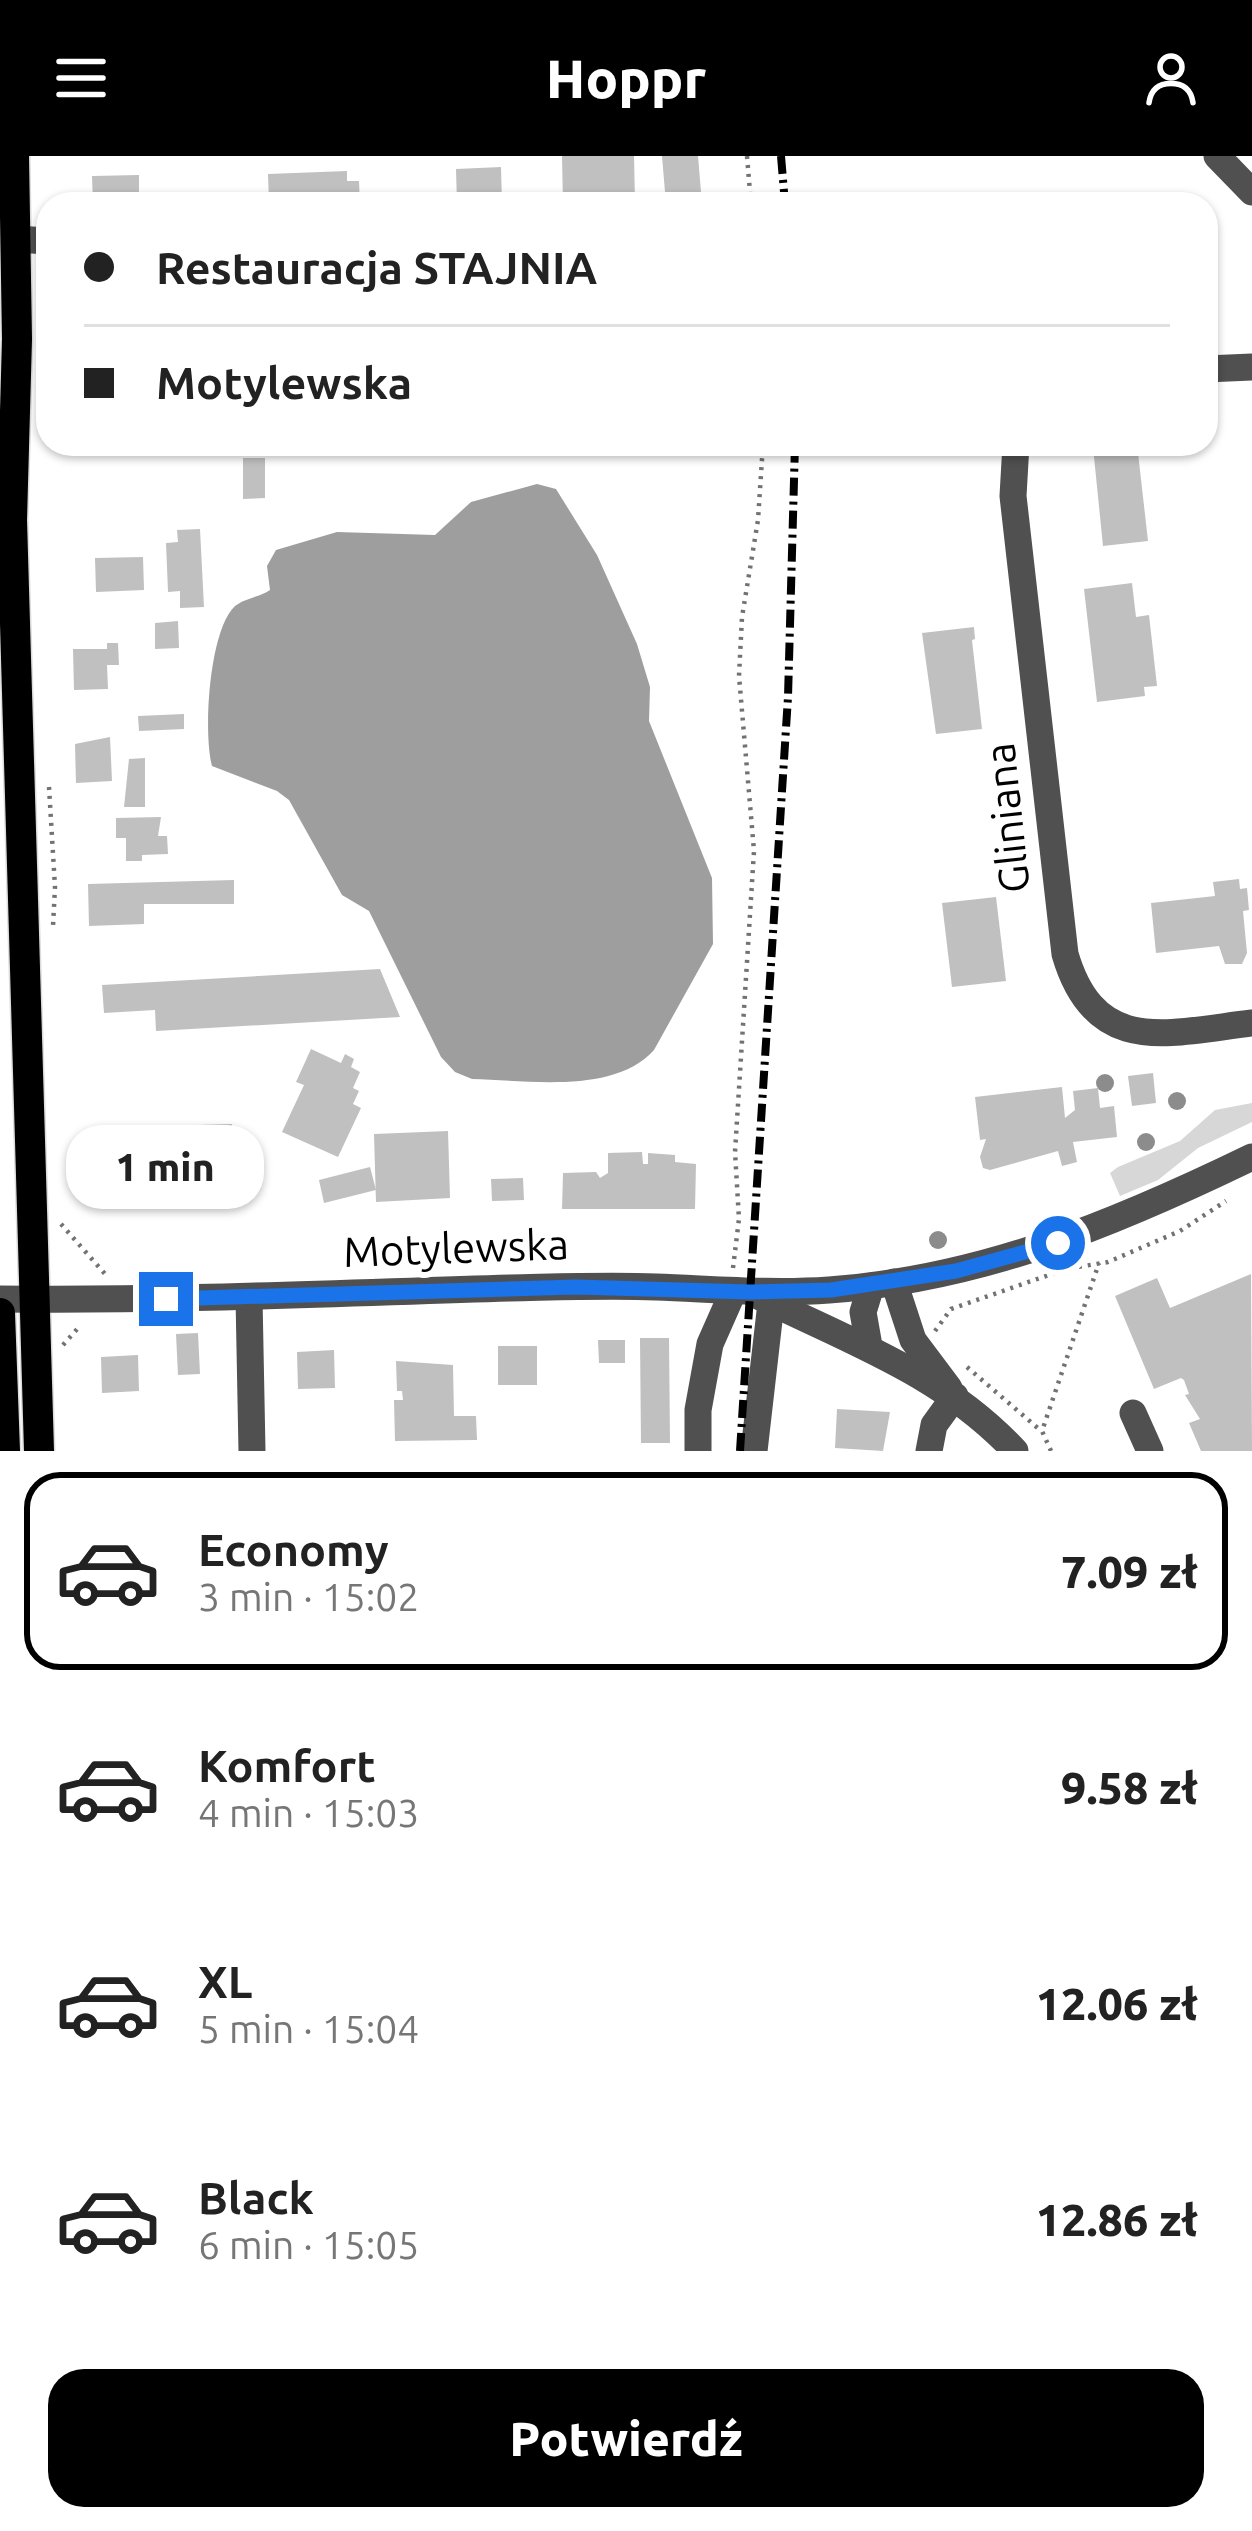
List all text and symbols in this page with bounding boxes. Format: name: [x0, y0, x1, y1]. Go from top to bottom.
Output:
icon: menu: [48, 45, 114, 111]
icon: person: [1138, 45, 1204, 111]
text: Hoppr: [546, 48, 706, 108]
text: Restauracja STAJNIA: [156, 242, 597, 293]
text: Motylewska: [156, 357, 412, 408]
street label: Gliniana: [975, 741, 1038, 895]
callout: 1 min: [67, 1125, 265, 1209]
text: 1 min: [115, 1145, 215, 1188]
route start: [1031, 1216, 1085, 1270]
street label: Motylewska: [342, 1220, 570, 1275]
route end: [139, 1272, 193, 1326]
icon: car: [54, 1517, 162, 1625]
text: Economy: [198, 1524, 389, 1575]
text: 7.09 zł: [1061, 1546, 1198, 1597]
text: 3 min · 15:02: [198, 1575, 419, 1618]
icon: car: [54, 1733, 162, 1841]
text: Komfort: [198, 1740, 376, 1791]
text: 9.58 zł: [1061, 1762, 1198, 1813]
text: 4 min · 15:03: [198, 1791, 419, 1834]
icon: car: [54, 1949, 162, 2057]
text: XL: [198, 1956, 252, 2007]
text: 12.06 zł: [1036, 1978, 1198, 2029]
text: 5 min · 15:04: [198, 2007, 419, 2050]
icon: car: [54, 2165, 162, 2273]
text: Black: [198, 2172, 314, 2223]
text: 12.86 zł: [1036, 2194, 1198, 2245]
text: 6 min · 15:05: [198, 2223, 419, 2266]
button: Potwierdź: [48, 2369, 1204, 2507]

